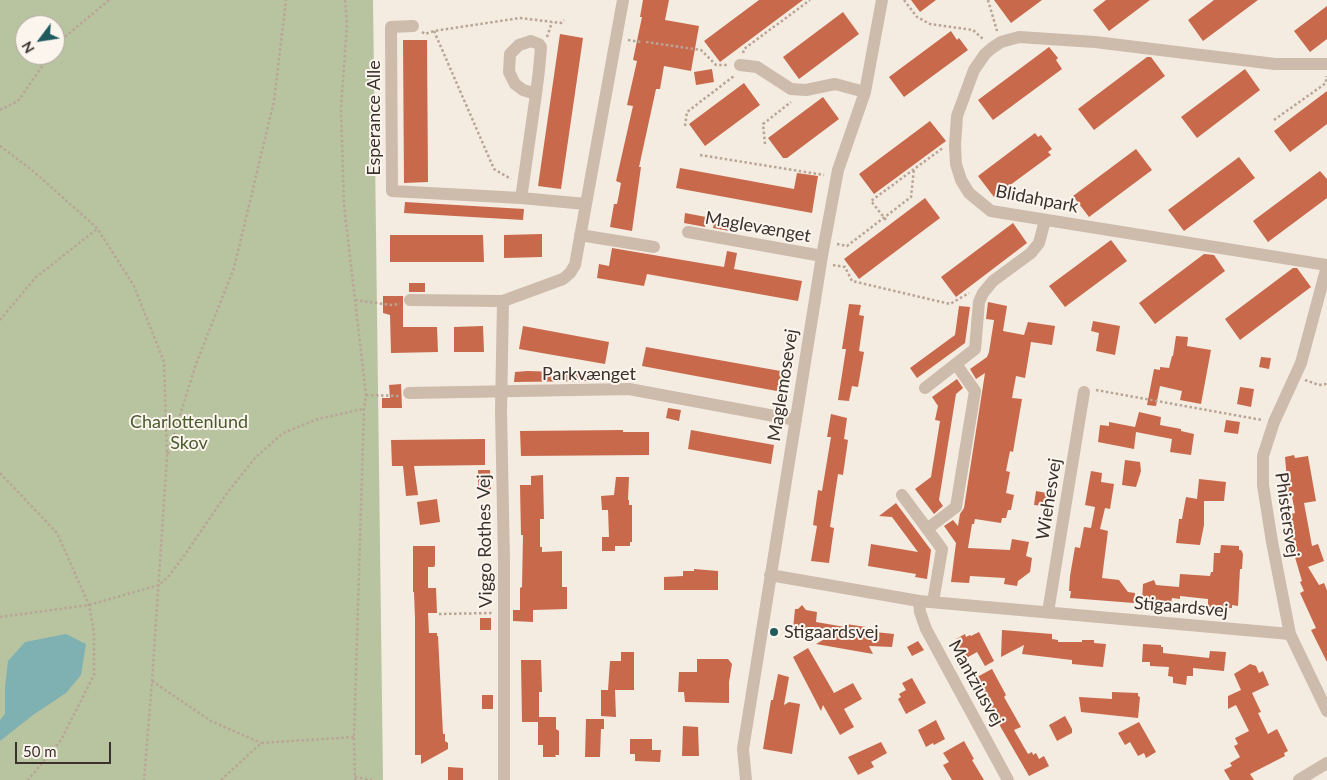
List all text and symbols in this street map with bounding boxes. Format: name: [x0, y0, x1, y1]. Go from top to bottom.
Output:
north arrow: [15, 15, 65, 65]
text: N: [18, 38, 38, 56]
street label: Esperance Alle: [363, 60, 385, 176]
street label: Blidahpark: [994, 180, 1080, 218]
street label: Maglevænget: [703, 207, 813, 247]
street label: Maglemosevej: [763, 327, 803, 443]
street label: Parkvænget: [542, 363, 636, 385]
park label: Charlottenlund Skov: [130, 411, 248, 454]
street label: Wiehesvej: [1032, 457, 1066, 541]
street label: Phistersvej: [1270, 471, 1304, 559]
street label: Viggo Rothes Vej: [473, 474, 497, 608]
street label: Stigaardsvej: [1133, 592, 1229, 622]
place label: Stigaardsvej: [784, 621, 878, 643]
marker: Stigaardsvej: [768, 626, 780, 638]
street label: Mantziusvej: [944, 636, 1008, 730]
scale bar: [18, 732, 114, 764]
text: 50 m: [23, 742, 57, 760]

